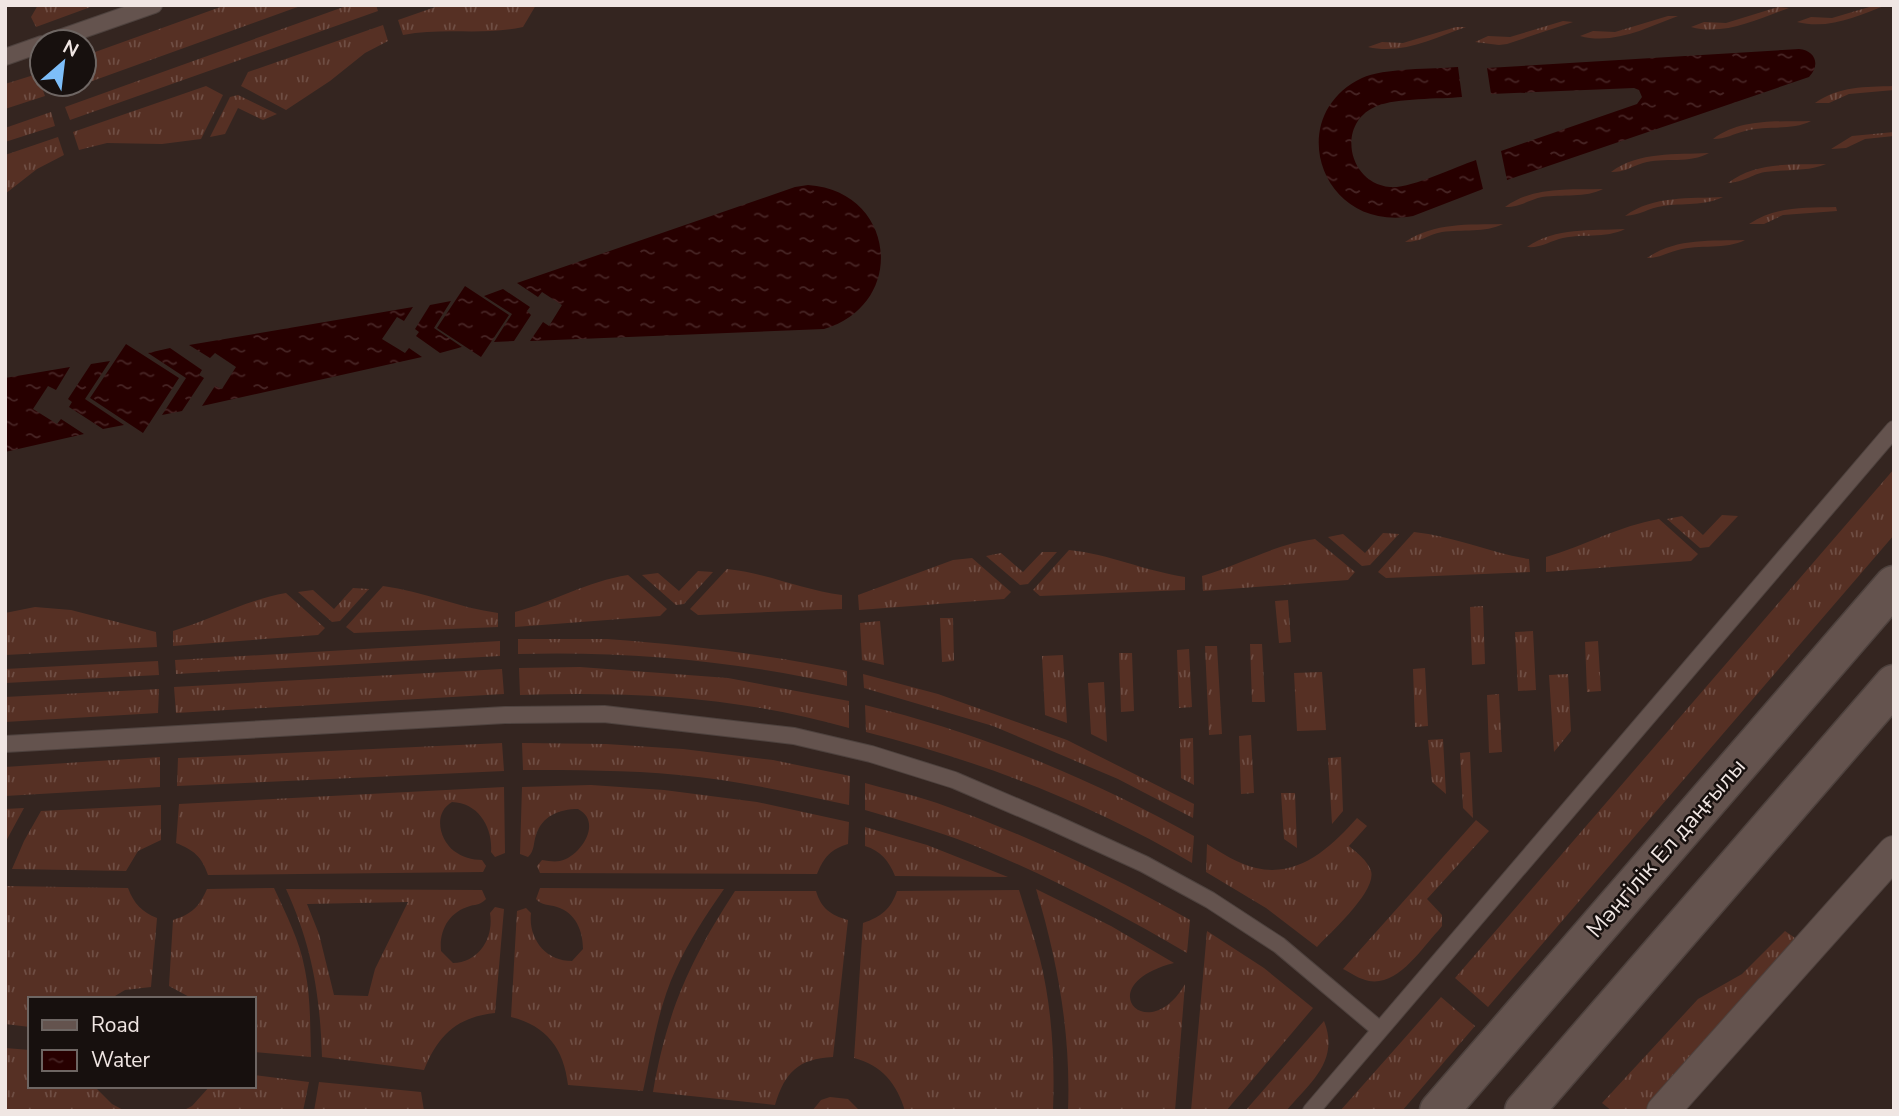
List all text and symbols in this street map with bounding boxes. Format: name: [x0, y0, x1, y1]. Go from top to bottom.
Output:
north arrow: [28, 28, 98, 98]
text: N: [58, 34, 83, 64]
street label: Мәңгілік Ел даңғылы: [1579, 752, 1753, 944]
legend: [28, 997, 256, 1088]
text: Road: [91, 1011, 140, 1039]
text: Water: [91, 1046, 150, 1074]

